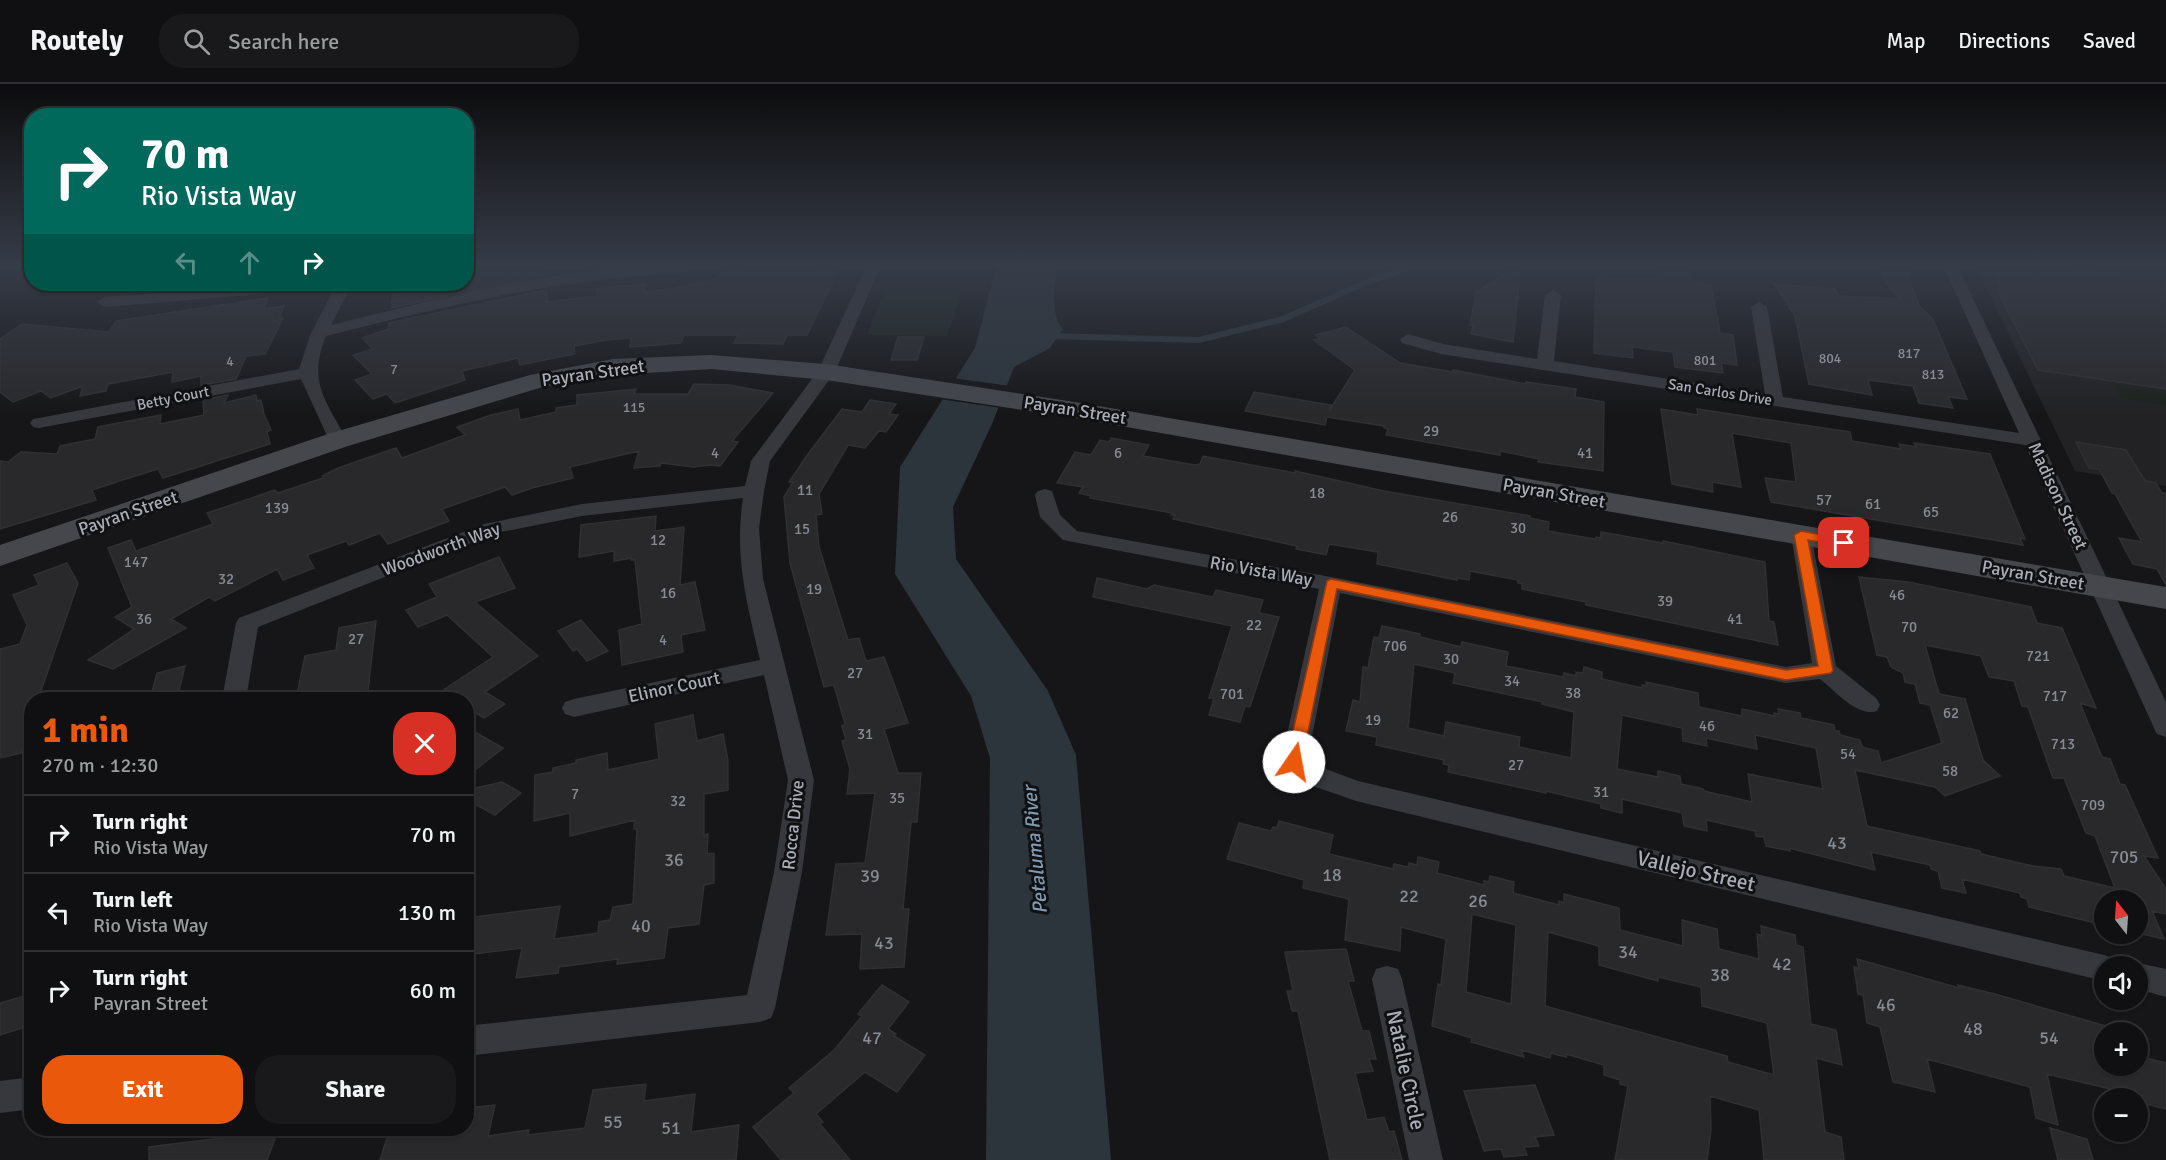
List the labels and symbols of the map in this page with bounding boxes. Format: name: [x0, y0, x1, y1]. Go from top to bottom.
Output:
house number: 817: [1898, 345, 1920, 362]
house number: 804: [1819, 350, 1842, 367]
house number: 801: [1694, 352, 1716, 369]
house number: 4: [226, 353, 234, 370]
street label: Payran Street: [540, 355, 646, 391]
house number: 7: [390, 361, 398, 378]
house number: 813: [1922, 366, 1944, 383]
street label: San Carlos Drive: [1667, 375, 1773, 409]
street label: Betty Court: [135, 382, 211, 414]
street label: Payran Street: [1022, 391, 1128, 429]
house number: 115: [623, 399, 645, 416]
house number: 29: [1423, 422, 1439, 440]
street label: Madison Street: [2024, 439, 2092, 553]
house number: 4: [711, 444, 719, 462]
house number: 6: [1114, 444, 1122, 462]
house number: 41: [1577, 444, 1593, 462]
street label: Payran Street: [1501, 473, 1607, 513]
house number: 11: [797, 481, 813, 499]
house number: 18: [1309, 484, 1325, 502]
street label: Payran Street: [76, 486, 180, 540]
house number: 57: [1816, 491, 1832, 509]
house number: 61: [1865, 495, 1881, 513]
house number: 139: [265, 499, 289, 517]
house number: 65: [1923, 503, 1939, 521]
house number: 26: [1442, 508, 1458, 526]
street label: Woodworth Way: [379, 517, 504, 581]
pin: [1818, 517, 1869, 568]
house number: 30: [1510, 519, 1526, 537]
house number: 15: [794, 520, 810, 538]
house number: 12: [650, 531, 666, 549]
street label: Rio Vista Way: [1208, 551, 1314, 591]
house number: 147: [124, 553, 148, 571]
street label: Payran Street: [1980, 555, 2086, 595]
house number: 32: [218, 570, 234, 588]
house number: 19: [806, 580, 822, 598]
house number: 16: [660, 584, 676, 602]
house number: 46: [1889, 586, 1905, 604]
house number: 39: [1657, 592, 1673, 610]
house number: 36: [136, 610, 152, 628]
house number: 41: [1727, 610, 1743, 628]
house number: 22: [1246, 616, 1262, 634]
house number: 70: [1901, 618, 1917, 636]
house number: 27: [348, 630, 364, 648]
house number: 4: [659, 631, 667, 649]
house number: 706: [1383, 637, 1407, 655]
house number: 721: [2026, 647, 2050, 665]
house number: 30: [1443, 650, 1459, 668]
house number: 27: [847, 664, 863, 682]
street label: Elinor Court: [626, 667, 722, 707]
house number: 34: [1504, 672, 1520, 690]
house number: 38: [1565, 684, 1581, 702]
house number: 701: [1220, 685, 1244, 703]
house number: 717: [2043, 687, 2067, 705]
house number: 62: [1943, 704, 1959, 722]
house number: 19: [1365, 711, 1381, 729]
house number: 46: [1699, 717, 1715, 735]
house number: 31: [857, 725, 873, 743]
position arrow: [1262, 730, 1326, 794]
house number: 713: [2051, 735, 2075, 753]
house number: 54: [1840, 745, 1856, 763]
house number: 27: [1508, 756, 1524, 774]
house number: 58: [1942, 762, 1958, 780]
street label: Rocca Drive: [777, 779, 809, 871]
water label: Petaluma River: [1017, 782, 1053, 915]
house number: 31: [1593, 783, 1609, 801]
house number: 7: [571, 785, 579, 803]
house number: 35: [889, 789, 905, 807]
house number: 32: [670, 792, 686, 810]
house number: 709: [2081, 796, 2105, 814]
house number: 43: [1827, 832, 1847, 854]
street label: Vallejo Street: [1634, 845, 1758, 897]
house number: 705: [2109, 846, 2139, 868]
house number: 36: [664, 849, 684, 871]
house number: 18: [1322, 864, 1342, 886]
house number: 39: [860, 865, 880, 887]
house number: 22: [1399, 885, 1419, 907]
house number: 26: [1468, 890, 1488, 912]
north arrow: [2094, 890, 2148, 944]
house number: 40: [631, 915, 651, 937]
house number: 43: [874, 932, 894, 954]
house number: 34: [1618, 941, 1638, 963]
house number: 42: [1772, 953, 1792, 975]
house number: 38: [1710, 964, 1730, 986]
house number: 46: [1876, 994, 1896, 1016]
street label: Natalie Circle: [1381, 1008, 1431, 1132]
house number: 48: [1963, 1018, 1983, 1040]
house number: 47: [862, 1027, 882, 1049]
house number: 54: [2039, 1027, 2059, 1049]
house number: 55: [603, 1111, 623, 1133]
house number: 51: [661, 1117, 681, 1139]

